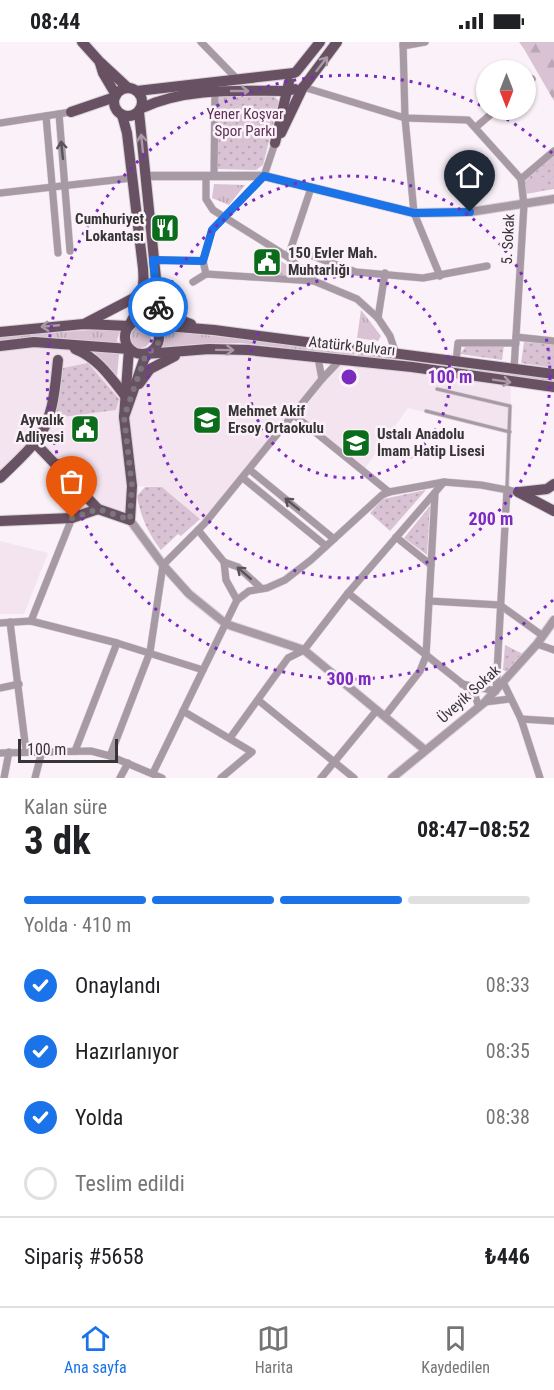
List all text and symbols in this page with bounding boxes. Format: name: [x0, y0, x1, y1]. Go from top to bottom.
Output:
text: 08:44: [30, 9, 81, 34]
one-way arrow: [315, 56, 328, 72]
north arrow: [476, 60, 536, 120]
map controls: [476, 60, 536, 120]
one-way arrow: [229, 85, 249, 97]
park label: Yener Koşvar Spor Parkı: [206, 105, 284, 140]
one-way arrow: [136, 133, 147, 153]
one-way arrow: [56, 140, 67, 160]
pin: [444, 150, 495, 212]
icon: home: [453, 159, 486, 192]
place label: Cumhuriyet Lokantası: [75, 210, 144, 245]
restaurant icon: Cumhuriyet Lokantası: [149, 212, 181, 244]
street label: 5. Sokak: [498, 213, 518, 265]
place label: 150 Evler Mah. Muhtarlığı: [288, 244, 378, 279]
public building icon: 150 Evler Mah. Muhtarlığı: [251, 246, 283, 278]
courier: [128, 277, 188, 337]
icon: bike: [142, 291, 175, 324]
one-way arrow: [40, 321, 60, 332]
street label: Atatürk Bulvarı: [308, 332, 396, 360]
one-way arrow: [215, 344, 235, 355]
text: 100 m: [428, 366, 472, 387]
centre of rings: [339, 367, 359, 387]
one-way arrow: [492, 376, 512, 387]
place label: Mehmet Akif Ersoy Ortaokulu: [228, 402, 324, 437]
school or university icon: Mehmet Akif Ersoy Ortaokulu: [191, 404, 223, 436]
place label: Ayvalık Adliyesi: [16, 411, 65, 446]
public building icon: Ayvalık Adliyesi: [69, 413, 101, 445]
place label: Ustalı Anadolu İmam Hatip Lisesi: [377, 425, 485, 460]
school or university icon: Ustalı Anadolu İmam Hatip Lisesi: [340, 427, 372, 459]
pin: [46, 456, 97, 518]
icon: bag: [55, 465, 88, 498]
one-way arrow: [284, 498, 300, 511]
text: 200 m: [469, 508, 513, 529]
one-way arrow: [237, 566, 252, 580]
street label: Üveyik Sokak: [434, 661, 504, 727]
text: 300 m: [327, 668, 371, 689]
scale bar: [18, 736, 118, 764]
text: 100 m: [27, 740, 66, 759]
text: Kalan süre: [24, 795, 107, 819]
text: 08:47–08:52: [417, 817, 530, 842]
text: 3 dk: [24, 818, 91, 864]
text: Yolda · 410 m: [24, 913, 131, 937]
icon: check: [24, 969, 57, 1002]
text: Onaylandı: [75, 973, 161, 998]
text: 08:33: [486, 973, 530, 997]
icon: check: [24, 1035, 57, 1068]
text: Hazırlanıyor: [75, 1039, 179, 1064]
text: 08:35: [486, 1039, 530, 1063]
icon: check: [24, 1101, 57, 1134]
text: Yolda: [75, 1105, 123, 1130]
text: 08:38: [486, 1105, 530, 1129]
text: Teslim edildi: [75, 1171, 185, 1196]
text: Sipariş #5658: [24, 1244, 144, 1269]
text: ₺446: [485, 1244, 530, 1269]
tab: Ana sayfa: [64, 1322, 127, 1377]
tab: Harita: [255, 1322, 293, 1377]
tab: Kaydedilen: [421, 1322, 490, 1377]

